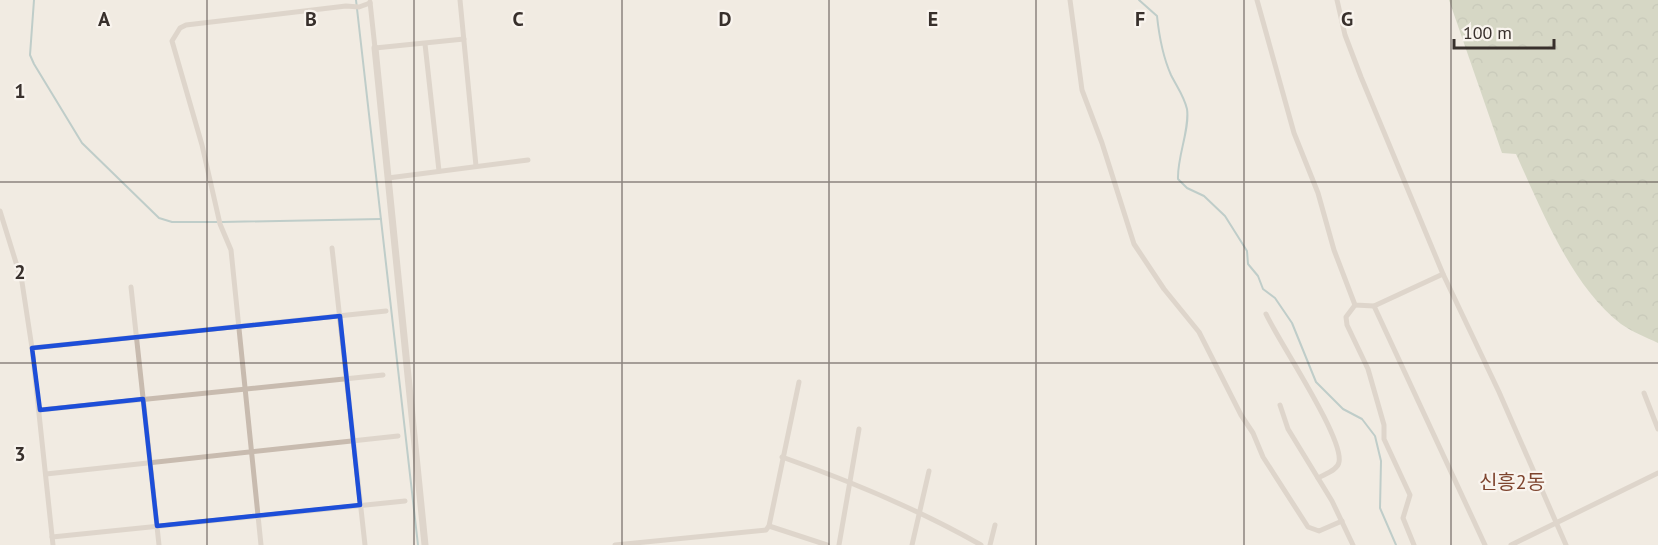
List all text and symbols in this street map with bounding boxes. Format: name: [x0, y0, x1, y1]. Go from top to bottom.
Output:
text: A: [98, 6, 111, 32]
text: B: [305, 6, 317, 32]
text: C: [512, 6, 524, 32]
text: D: [719, 6, 732, 32]
text: E: [928, 6, 938, 32]
text: F: [1135, 6, 1145, 32]
text: G: [1341, 6, 1353, 32]
scale bar: [1454, 12, 1554, 50]
text: 100 m: [1463, 21, 1512, 44]
text: 1: [14, 78, 26, 104]
text: 2: [14, 259, 26, 285]
text: 3: [14, 441, 26, 467]
district label: 신흥2동: [1479, 469, 1545, 495]

